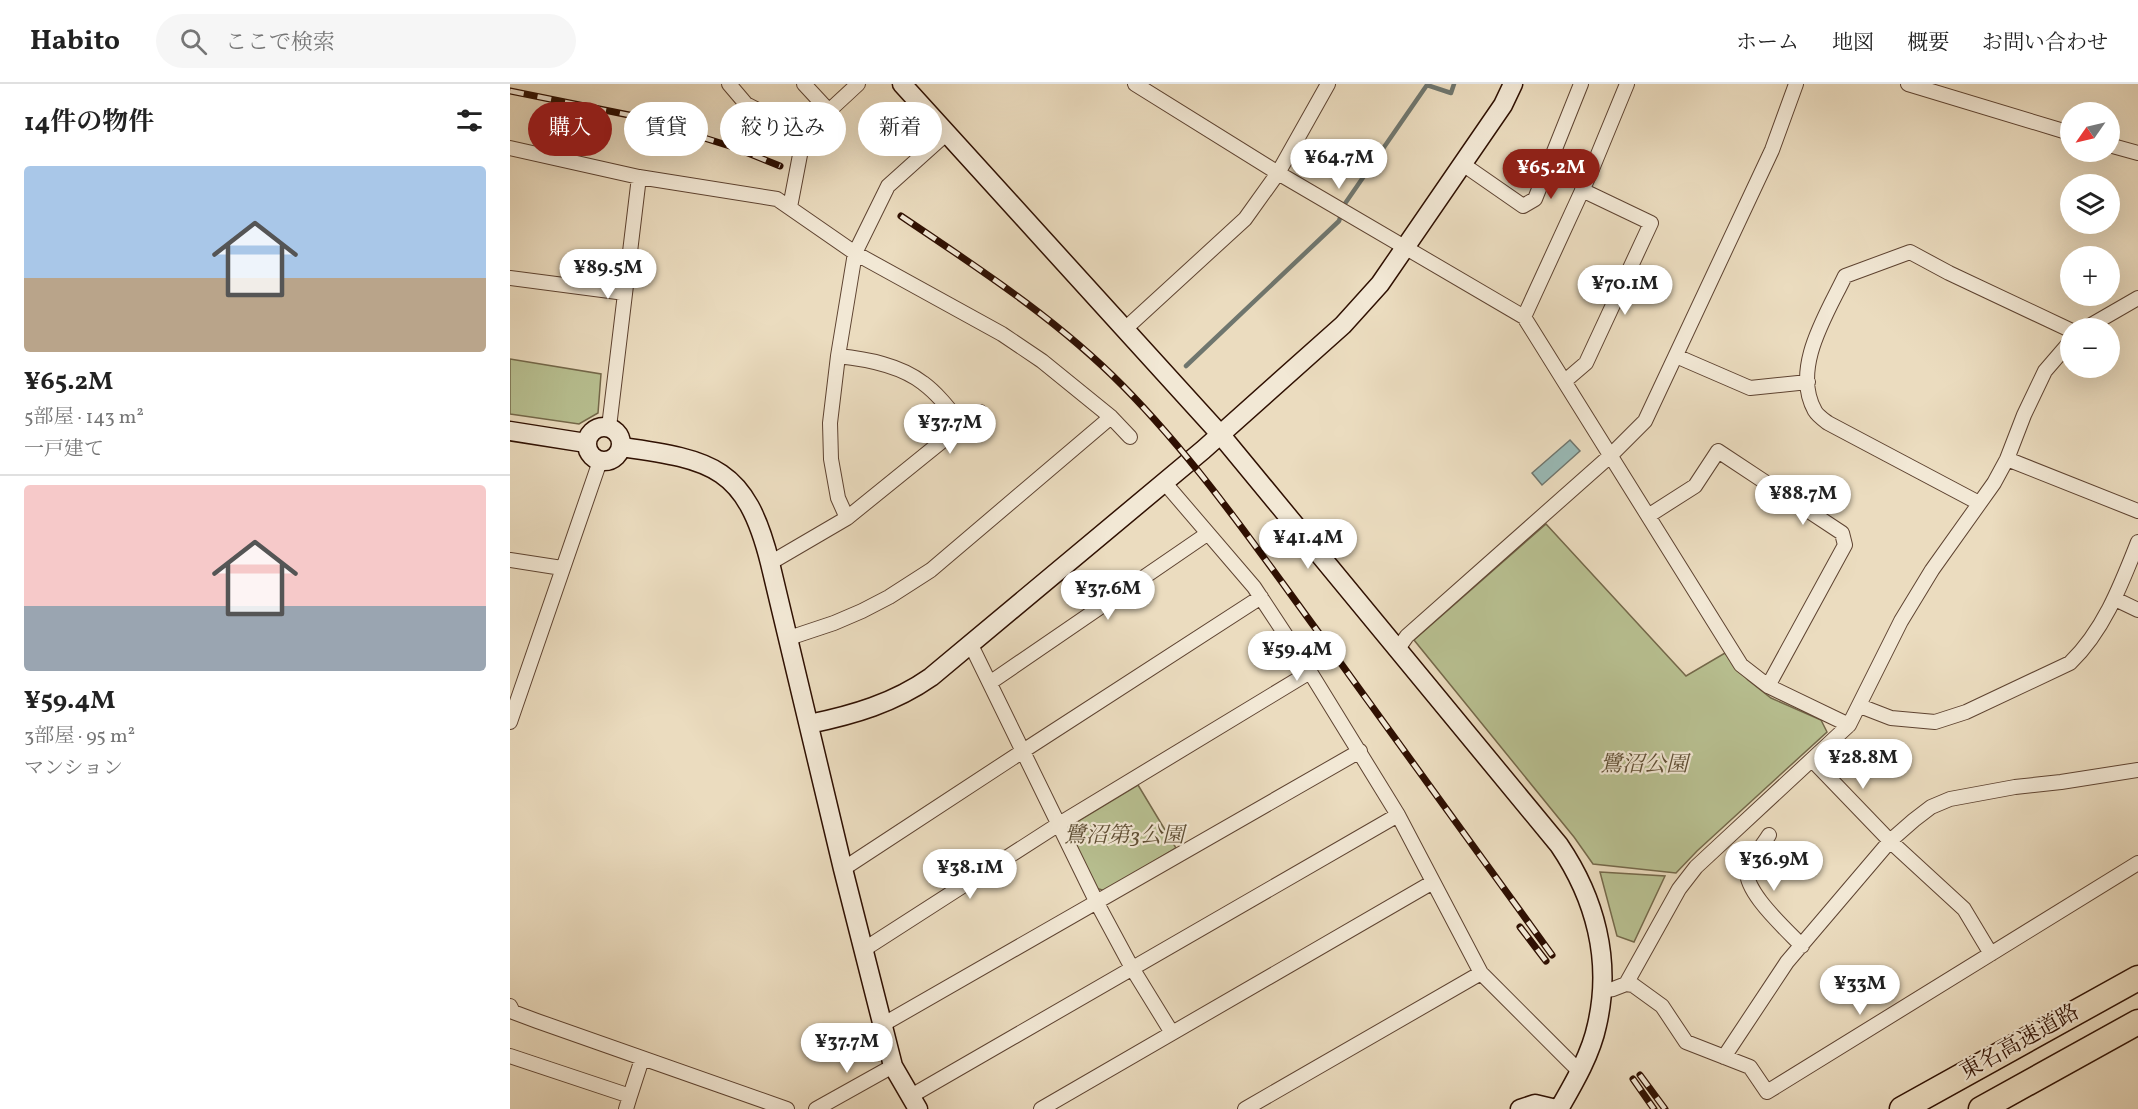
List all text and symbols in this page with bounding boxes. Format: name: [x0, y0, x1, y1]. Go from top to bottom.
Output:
search box: [156, 14, 576, 68]
text: Habito: [30, 22, 120, 61]
icon: search: [177, 25, 210, 58]
text: ここで検索: [225, 28, 335, 59]
text: ホーム: [1736, 29, 1799, 58]
text: 地図: [1832, 29, 1874, 58]
text: 概要: [1907, 29, 1949, 58]
text: お問い合わせ: [1982, 29, 2108, 58]
chip: 購入: [528, 102, 612, 156]
chip: 賃貸: [624, 102, 708, 156]
chip: 絞り込み: [720, 102, 846, 156]
chip: 新着: [858, 102, 942, 156]
north arrow: [2060, 102, 2120, 162]
map controls: [2060, 102, 2120, 378]
icon: filters: [453, 104, 486, 137]
text: 14件の物件: [24, 105, 154, 141]
pin: ¥64.7M: [1290, 139, 1388, 190]
text: ¥64.7M: [1304, 144, 1374, 172]
pin: ¥65.2M: [1502, 149, 1600, 200]
text: ¥65.2M: [1517, 154, 1585, 182]
button: layers: [2060, 174, 2120, 234]
icon: home: [201, 205, 309, 313]
button: +: [2060, 246, 2120, 306]
pin: ¥89.5M: [559, 249, 657, 300]
text: ¥89.5M: [573, 254, 643, 282]
pin: ¥70.1M: [1576, 265, 1674, 316]
text: ¥70.1M: [1592, 270, 1658, 298]
button: −: [2060, 318, 2120, 378]
text: ¥65.2M: [24, 364, 113, 400]
text: 5部屋 · 143 m²: [24, 404, 144, 432]
pin: ¥37.7M: [901, 404, 999, 455]
text: ¥37.7M: [918, 409, 982, 437]
text: 一戸建て: [24, 436, 104, 464]
pin: ¥88.7M: [1754, 475, 1852, 526]
text: ¥88.7M: [1769, 480, 1837, 508]
pin: ¥41.4M: [1259, 519, 1357, 570]
icon: home: [201, 524, 309, 632]
text: ¥41.4M: [1273, 524, 1343, 552]
pin: ¥37.6M: [1059, 570, 1157, 621]
text: ¥37.6M: [1075, 575, 1141, 603]
pin: ¥59.4M: [1248, 631, 1346, 682]
text: ¥59.4M: [1262, 636, 1332, 664]
text: ¥59.4M: [24, 683, 115, 719]
text: 3部屋 · 95 m²: [24, 723, 135, 751]
pin: ¥28.8M: [1814, 739, 1912, 790]
text: ¥28.8M: [1828, 744, 1898, 772]
park label: 鷺沼公園: [1600, 750, 1691, 781]
text: マンション: [24, 755, 123, 783]
park label: 鷺沼第3公園: [1064, 821, 1187, 852]
pin: ¥36.9M: [1725, 841, 1823, 892]
text: ¥36.9M: [1739, 846, 1809, 874]
pin: ¥38.1M: [921, 849, 1019, 900]
text: ¥38.1M: [937, 854, 1003, 882]
pin: ¥33M: [1824, 965, 1896, 1016]
text: ¥33M: [1834, 970, 1886, 998]
street label: 東名高速道路: [1955, 997, 2085, 1089]
pin: ¥37.7M: [798, 1023, 896, 1074]
text: ¥37.7M: [815, 1028, 879, 1056]

